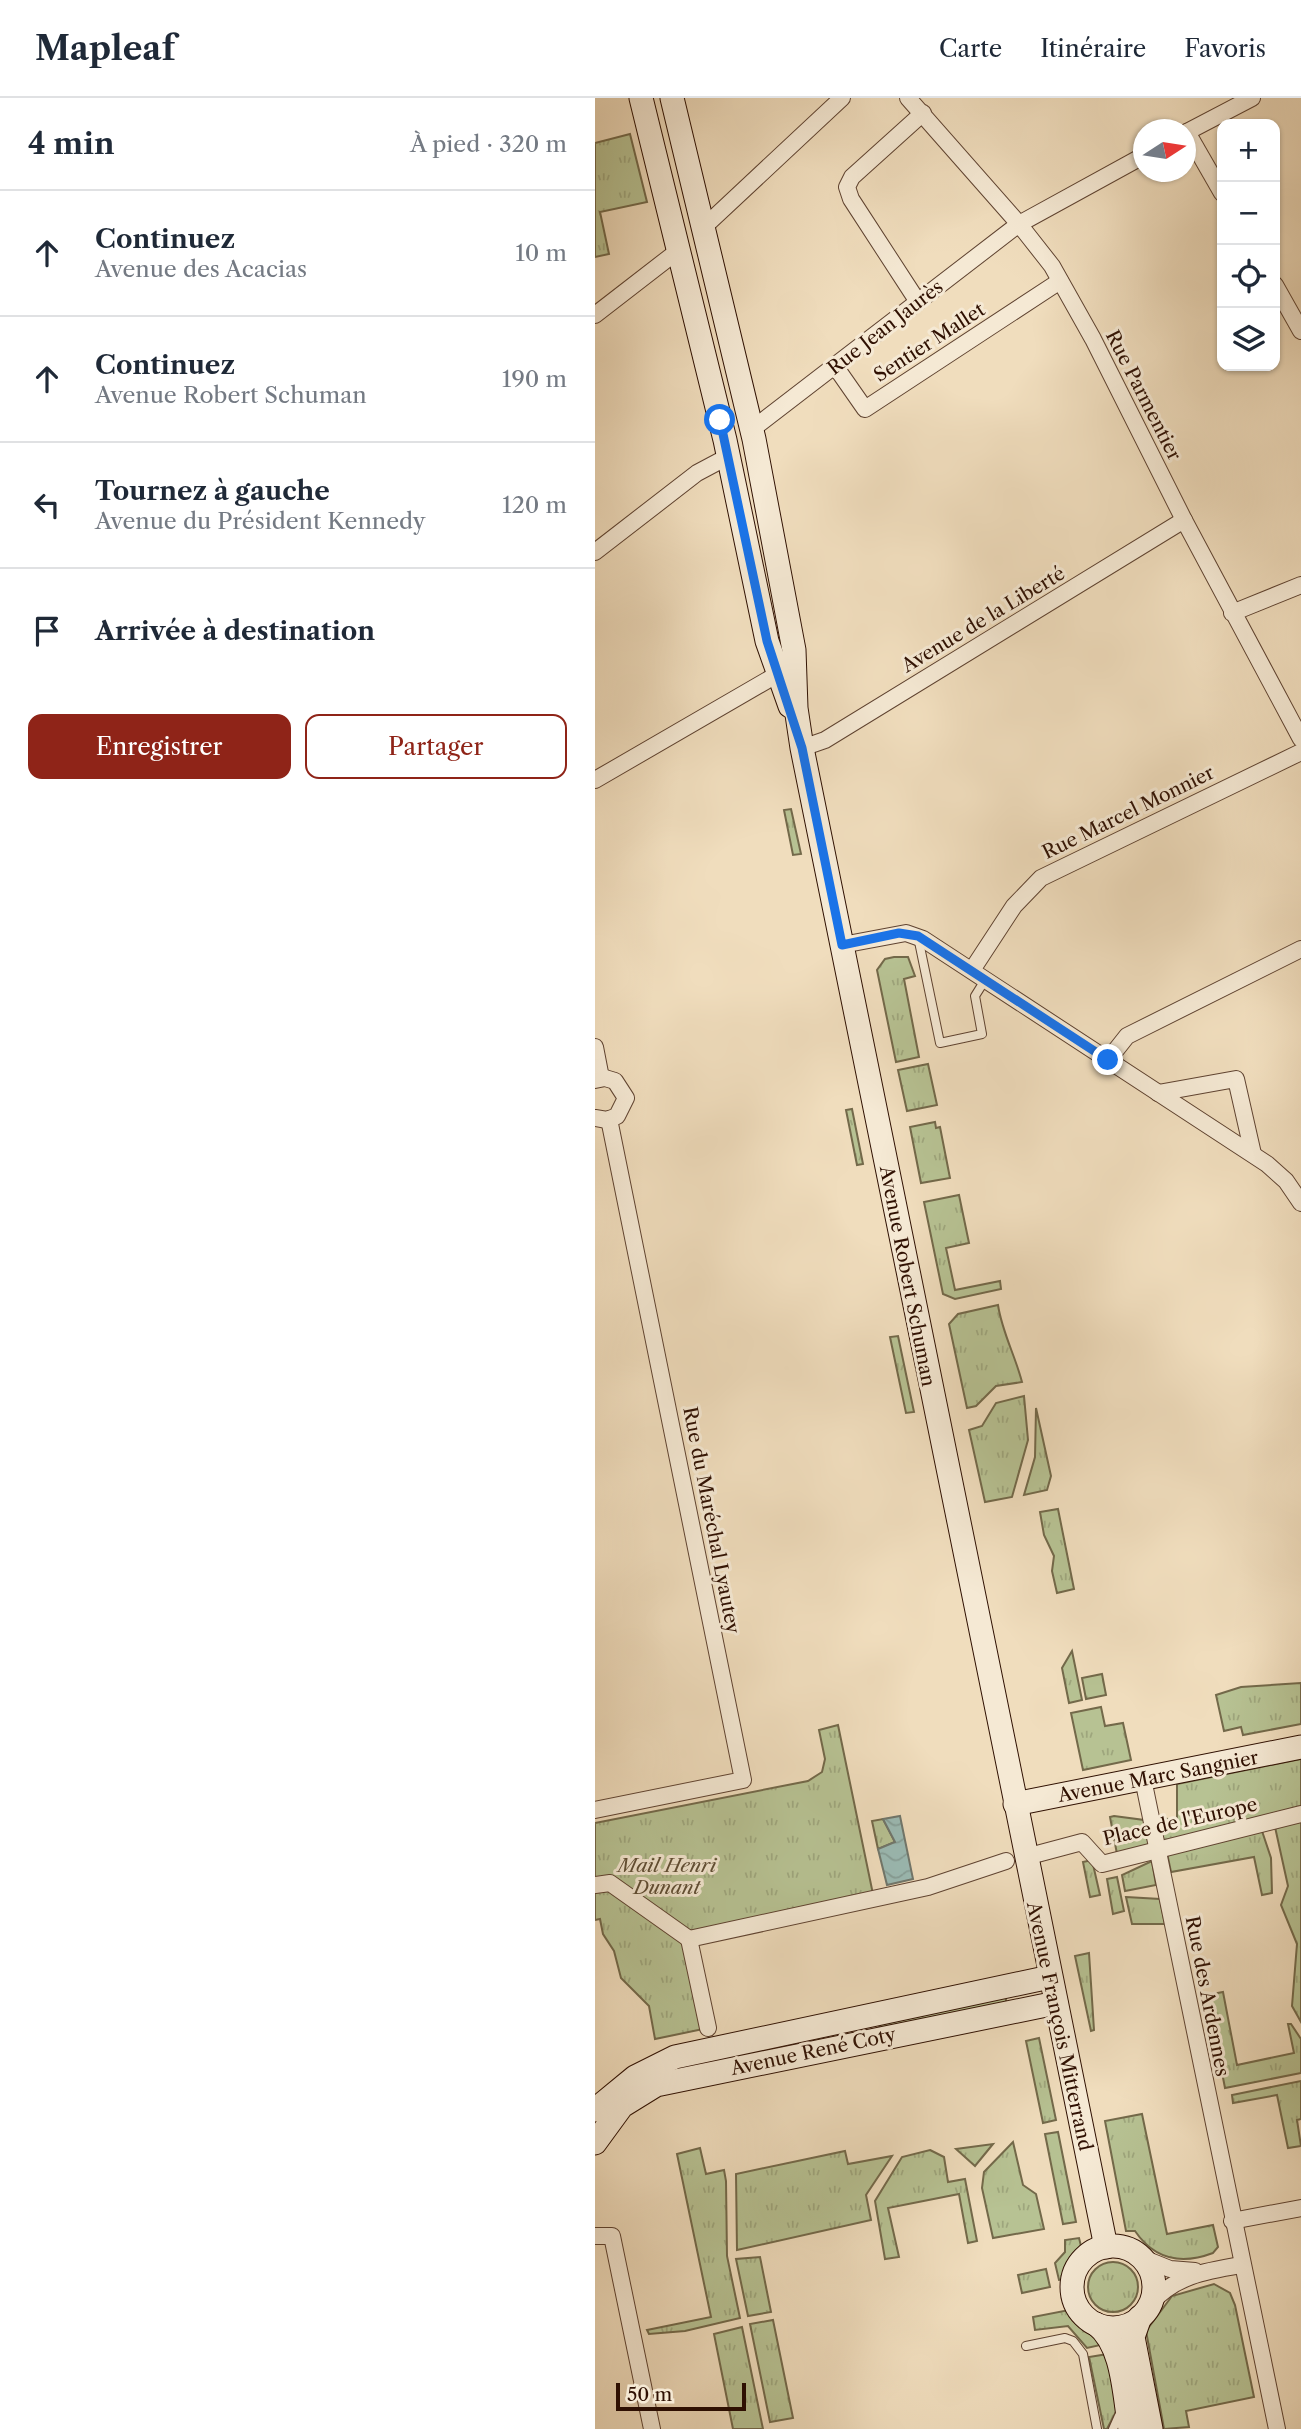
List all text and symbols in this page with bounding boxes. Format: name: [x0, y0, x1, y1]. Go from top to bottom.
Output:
text: Mapleaf: [35, 28, 175, 69]
text: Carte: [939, 34, 1002, 63]
text: Itinéraire: [1040, 34, 1146, 63]
text: Favoris: [1184, 34, 1266, 63]
north arrow: [1133, 119, 1196, 182]
map controls: [1217, 119, 1280, 371]
button: +: [1217, 119, 1280, 182]
text: 4 min: [28, 125, 114, 162]
text: À pied · 320 m: [410, 130, 567, 158]
button: −: [1217, 182, 1280, 245]
text: Continuez: [95, 223, 235, 255]
icon: ahead: [28, 234, 66, 272]
text: 10 m: [515, 239, 567, 267]
button: locate: [1217, 245, 1280, 308]
text: Avenue des Acacias: [95, 255, 307, 283]
street label: Rue Jean Jaurès: [823, 275, 948, 380]
street label: Sentier Mallet: [870, 298, 989, 387]
button: layers: [1217, 308, 1280, 371]
street label: Rue Parmentier: [1101, 326, 1186, 464]
text: Continuez: [95, 349, 235, 381]
icon: ahead: [28, 360, 66, 398]
text: 190 m: [502, 365, 567, 393]
text: Avenue Robert Schuman: [95, 381, 367, 409]
route start: [704, 404, 735, 435]
text: Tournez à gauche: [95, 475, 330, 507]
icon: left: [28, 486, 66, 524]
text: 120 m: [502, 491, 567, 519]
text: Avenue du Président Kennedy: [95, 507, 426, 535]
street label: Avenue de la Liberté: [897, 562, 1069, 678]
icon: arrive: [28, 612, 66, 650]
text: Arrivée à destination: [95, 615, 375, 647]
button: Enregistrer: [28, 714, 291, 779]
button: Partager: [305, 714, 567, 779]
street label: Rue Marcel Monnier: [1039, 761, 1218, 864]
route end: [1092, 1044, 1123, 1075]
street label: Avenue Robert Schuman: [875, 1163, 940, 1389]
street label: Rue du Maréchal Lyautey: [678, 1405, 745, 1636]
street label: Avenue Marc Sangnier: [1055, 1746, 1260, 1807]
street label: Place de l'Europe: [1101, 1793, 1259, 1850]
park label: Mail Henri Dunant: [616, 1854, 717, 1899]
street label: Avenue François Mitterrand: [1022, 1898, 1097, 2153]
street label: Rue des Ardennes: [1181, 1914, 1234, 2078]
street label: Avenue René Coty: [727, 2023, 898, 2080]
scale bar: [616, 2380, 745, 2412]
text: 50 m: [627, 2383, 672, 2406]

